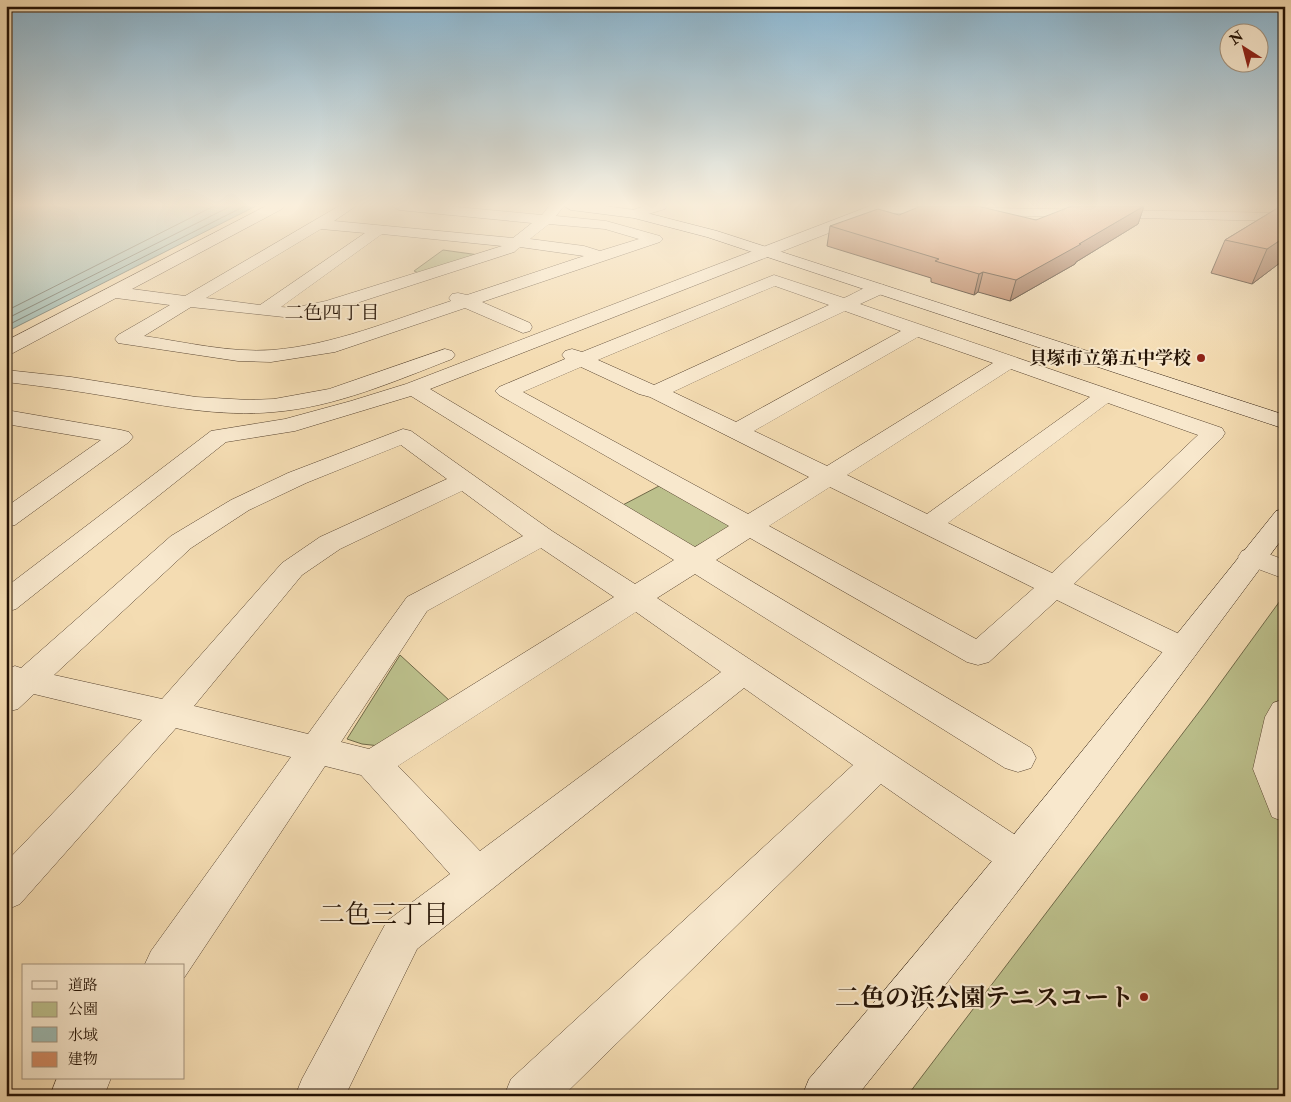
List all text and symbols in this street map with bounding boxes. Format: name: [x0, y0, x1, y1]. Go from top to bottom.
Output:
north arrow: [1218, 22, 1268, 72]
text: N: [1226, 27, 1247, 49]
district label: 二色四丁目: [284, 301, 380, 325]
place label: 貝塚市立第五中学校: [1029, 347, 1191, 370]
marker: 貝塚市立第五中学校: [1195, 352, 1207, 364]
district label: 二色三丁目: [319, 899, 449, 931]
legend: [22, 964, 185, 1080]
text: 道路: [68, 976, 98, 995]
place label: 二色の浜公園テニスコート: [835, 983, 1134, 1014]
marker: 二色の浜公園テニスコート: [1138, 991, 1150, 1003]
text: 公園: [68, 1000, 98, 1019]
text: 水域: [68, 1026, 98, 1045]
text: 建物: [68, 1050, 98, 1069]

